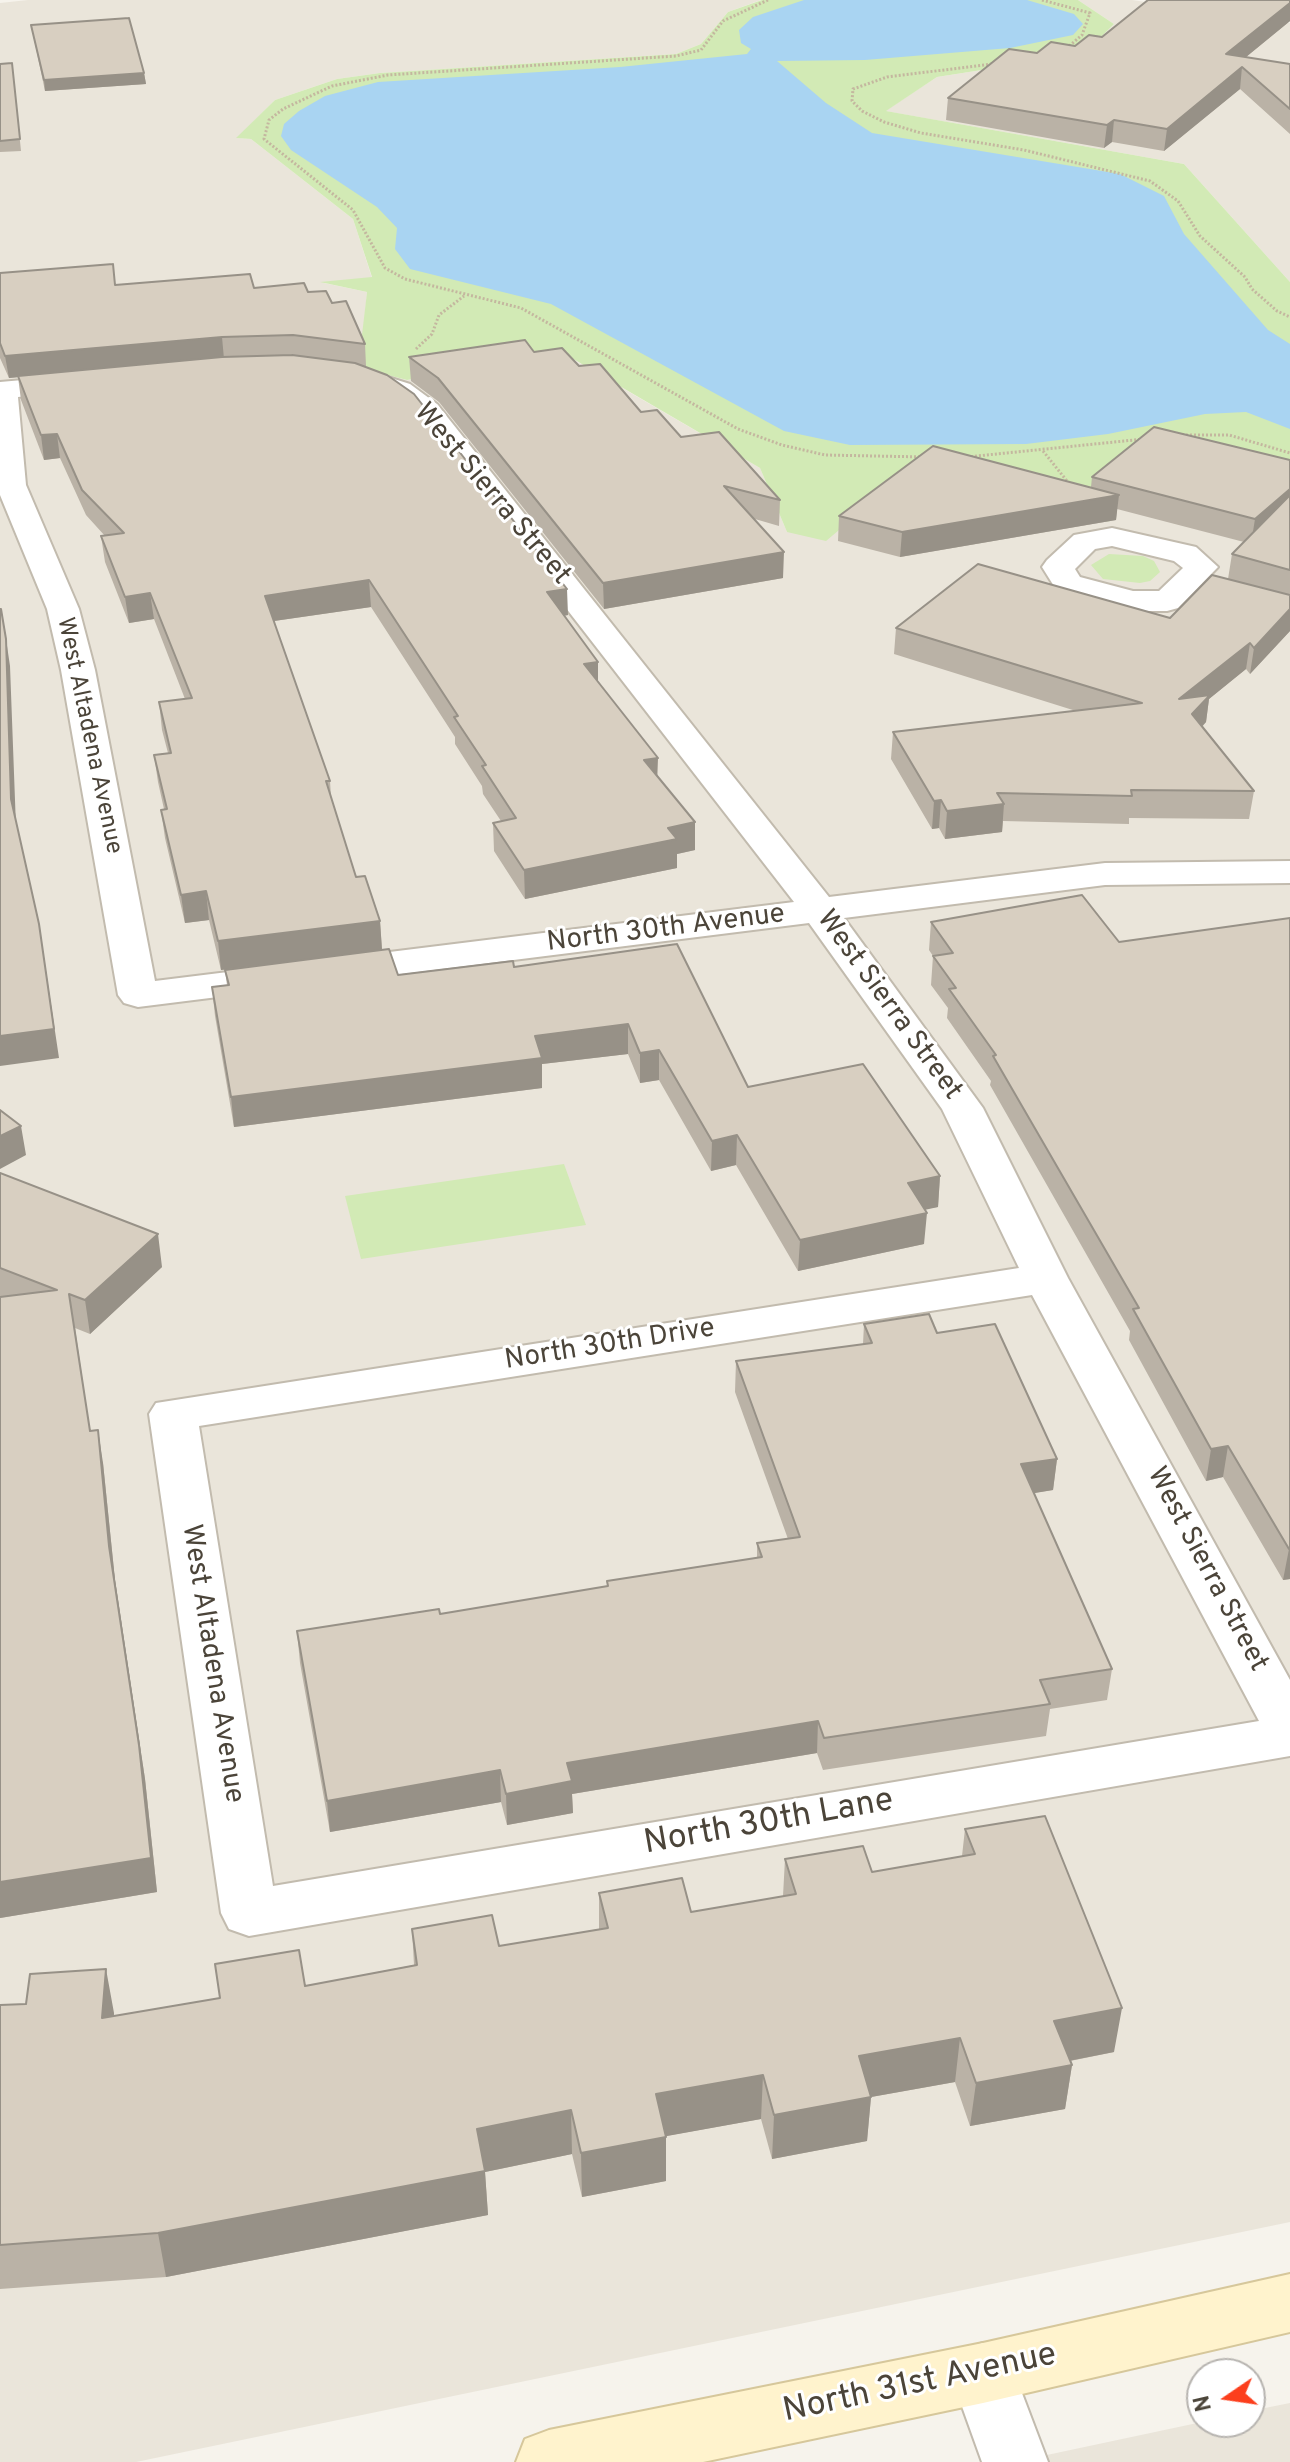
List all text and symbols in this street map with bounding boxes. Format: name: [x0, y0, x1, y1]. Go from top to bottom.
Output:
street label: West Sierra Street: [405, 397, 577, 593]
street label: West Altadena Avenue: [49, 615, 127, 857]
street label: North 30th Avenue: [545, 899, 787, 961]
street label: West Sierra Street: [808, 905, 968, 1107]
street label: North 30th Drive: [503, 1313, 717, 1379]
street label: West Sierra Street: [1138, 1462, 1274, 1678]
street label: West Altadena Avenue: [172, 1522, 250, 1806]
street label: North 30th Lane: [641, 1782, 897, 1866]
street label: North 31st Avenue: [780, 2336, 1060, 2434]
north arrow: [1186, 2358, 1266, 2438]
text: N: [1189, 2392, 1219, 2414]

